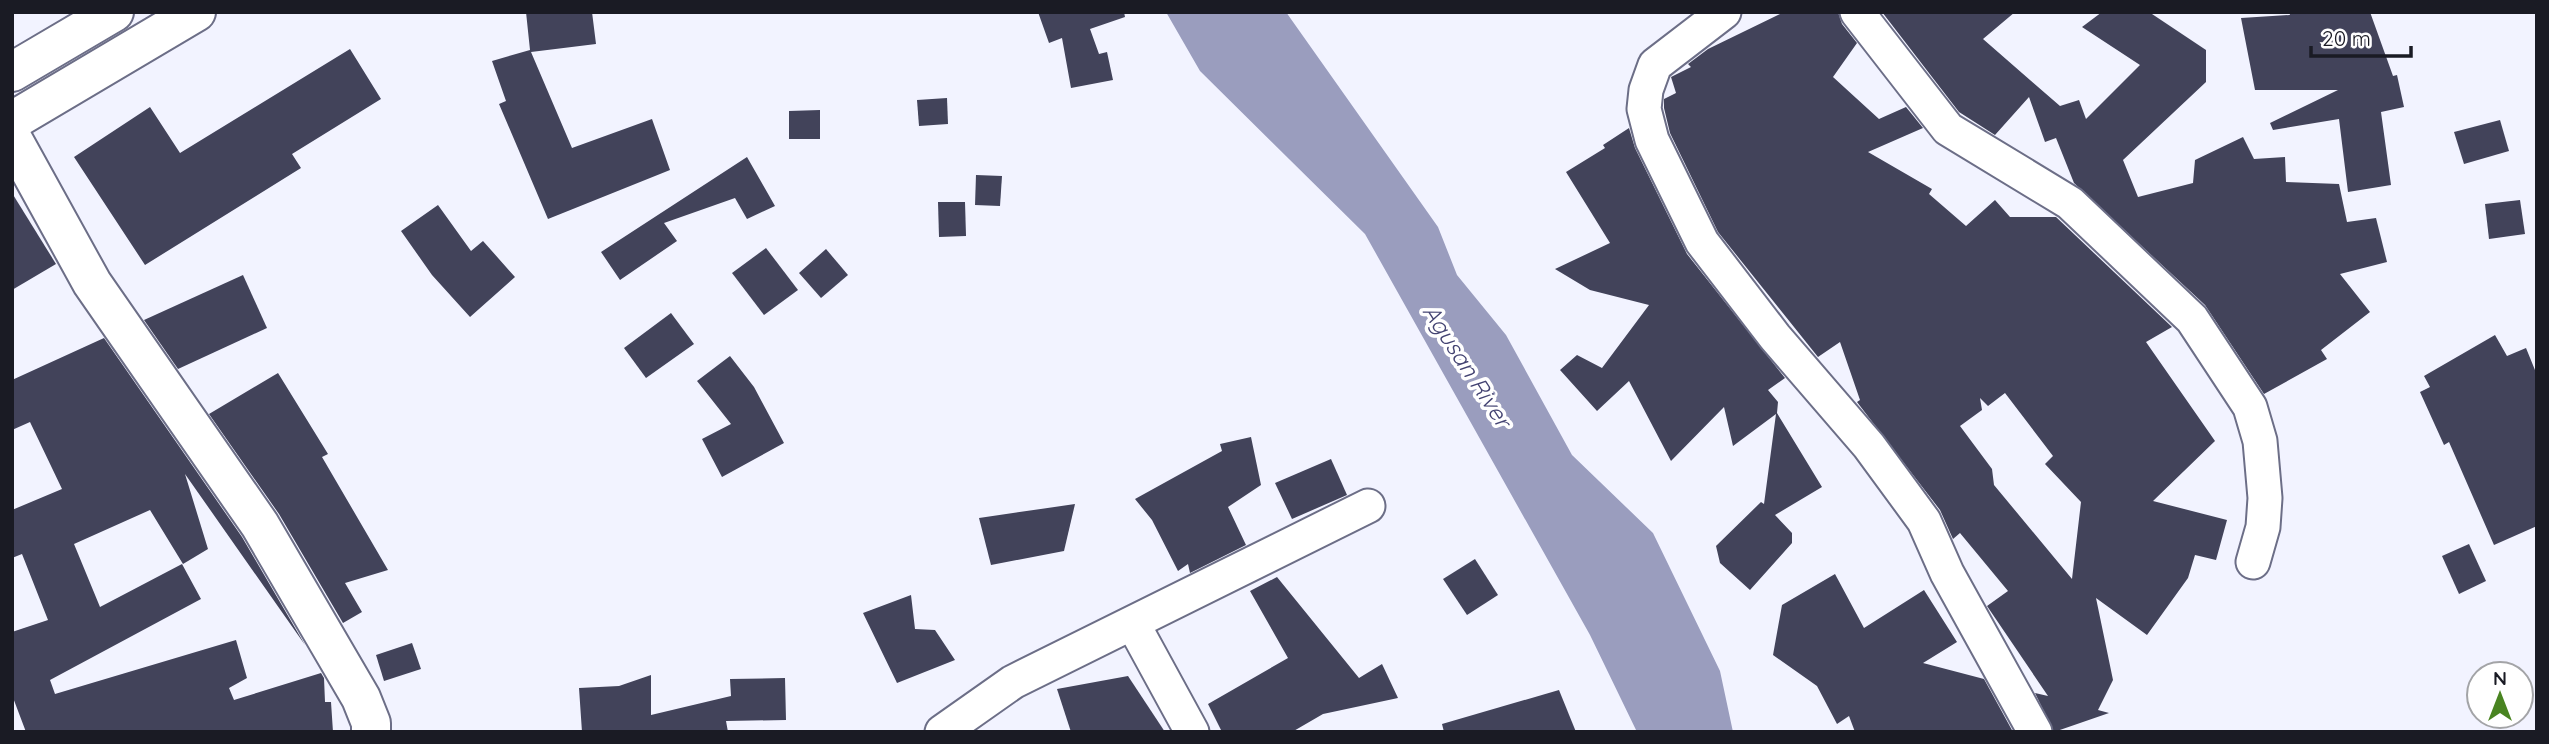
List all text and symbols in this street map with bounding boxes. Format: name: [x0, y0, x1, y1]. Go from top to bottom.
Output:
scale bar: [2311, 14, 2411, 58]
text: 20 m: [2322, 25, 2371, 51]
water label: Agusan River: [1417, 299, 1520, 435]
north arrow: [2465, 660, 2535, 730]
text: N: [2493, 666, 2507, 690]

